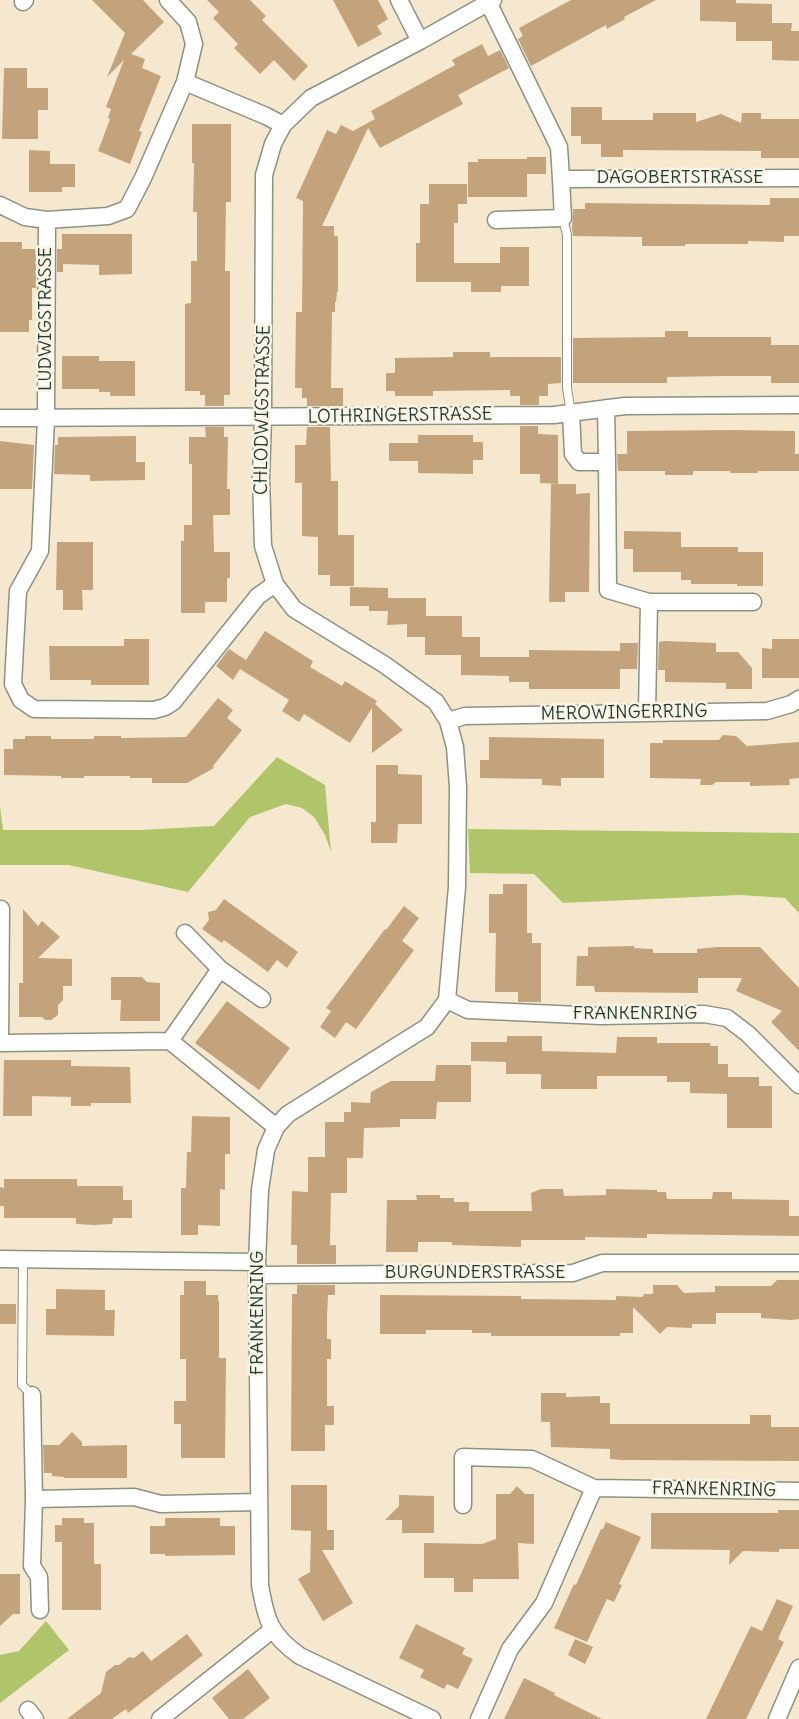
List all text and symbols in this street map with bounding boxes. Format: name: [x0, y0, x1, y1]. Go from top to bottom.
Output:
street label: DAGOBERTSTRASSE: [596, 167, 764, 189]
street label: LUDWIGSTRASSE: [35, 247, 57, 391]
street label: CHLODWIGSTRASSE: [251, 325, 275, 495]
street label: LOTHRINGERSTRASSE: [308, 404, 492, 428]
street label: MEROWINGERRING: [540, 701, 708, 725]
street label: FRANKENRING: [573, 1003, 697, 1025]
street label: FRANKENRING: [247, 1251, 269, 1375]
street label: BURGUNDERSTRASSE: [385, 1262, 565, 1284]
street label: FRANKENRING: [652, 1478, 776, 1502]

